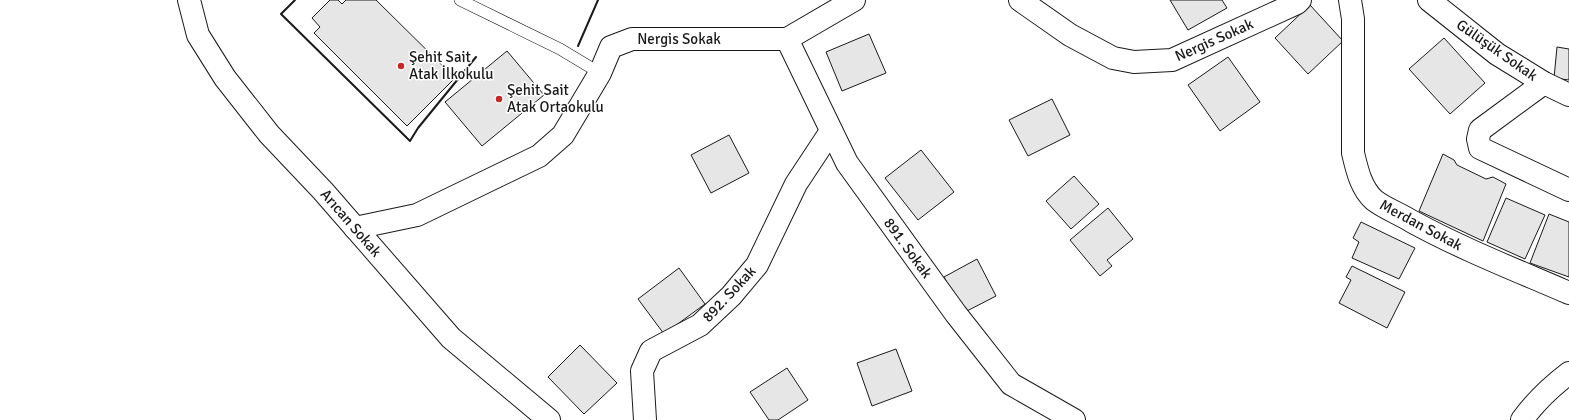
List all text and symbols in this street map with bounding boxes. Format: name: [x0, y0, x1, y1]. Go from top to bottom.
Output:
street label: Nergis Sokak: [1172, 15, 1256, 65]
street label: Gülüşük Sokak: [1453, 15, 1541, 85]
street label: Nergis Sokak: [637, 30, 721, 48]
place label: Şehit Sait Atak İlkokulu: [409, 48, 493, 83]
marker: Şehit Sait Atak İlkokulu: [396, 61, 406, 71]
place label: Şehit Sait Atak Ortaokulu: [507, 81, 604, 116]
marker: Şehit Sait Atak Ortaokulu: [494, 94, 504, 104]
street label: Arıcan Sokak: [317, 185, 386, 261]
street label: Merdan Sokak: [1377, 196, 1466, 254]
street label: 891. Sokak: [880, 214, 936, 282]
street label: 892. Sokak: [698, 262, 760, 326]

